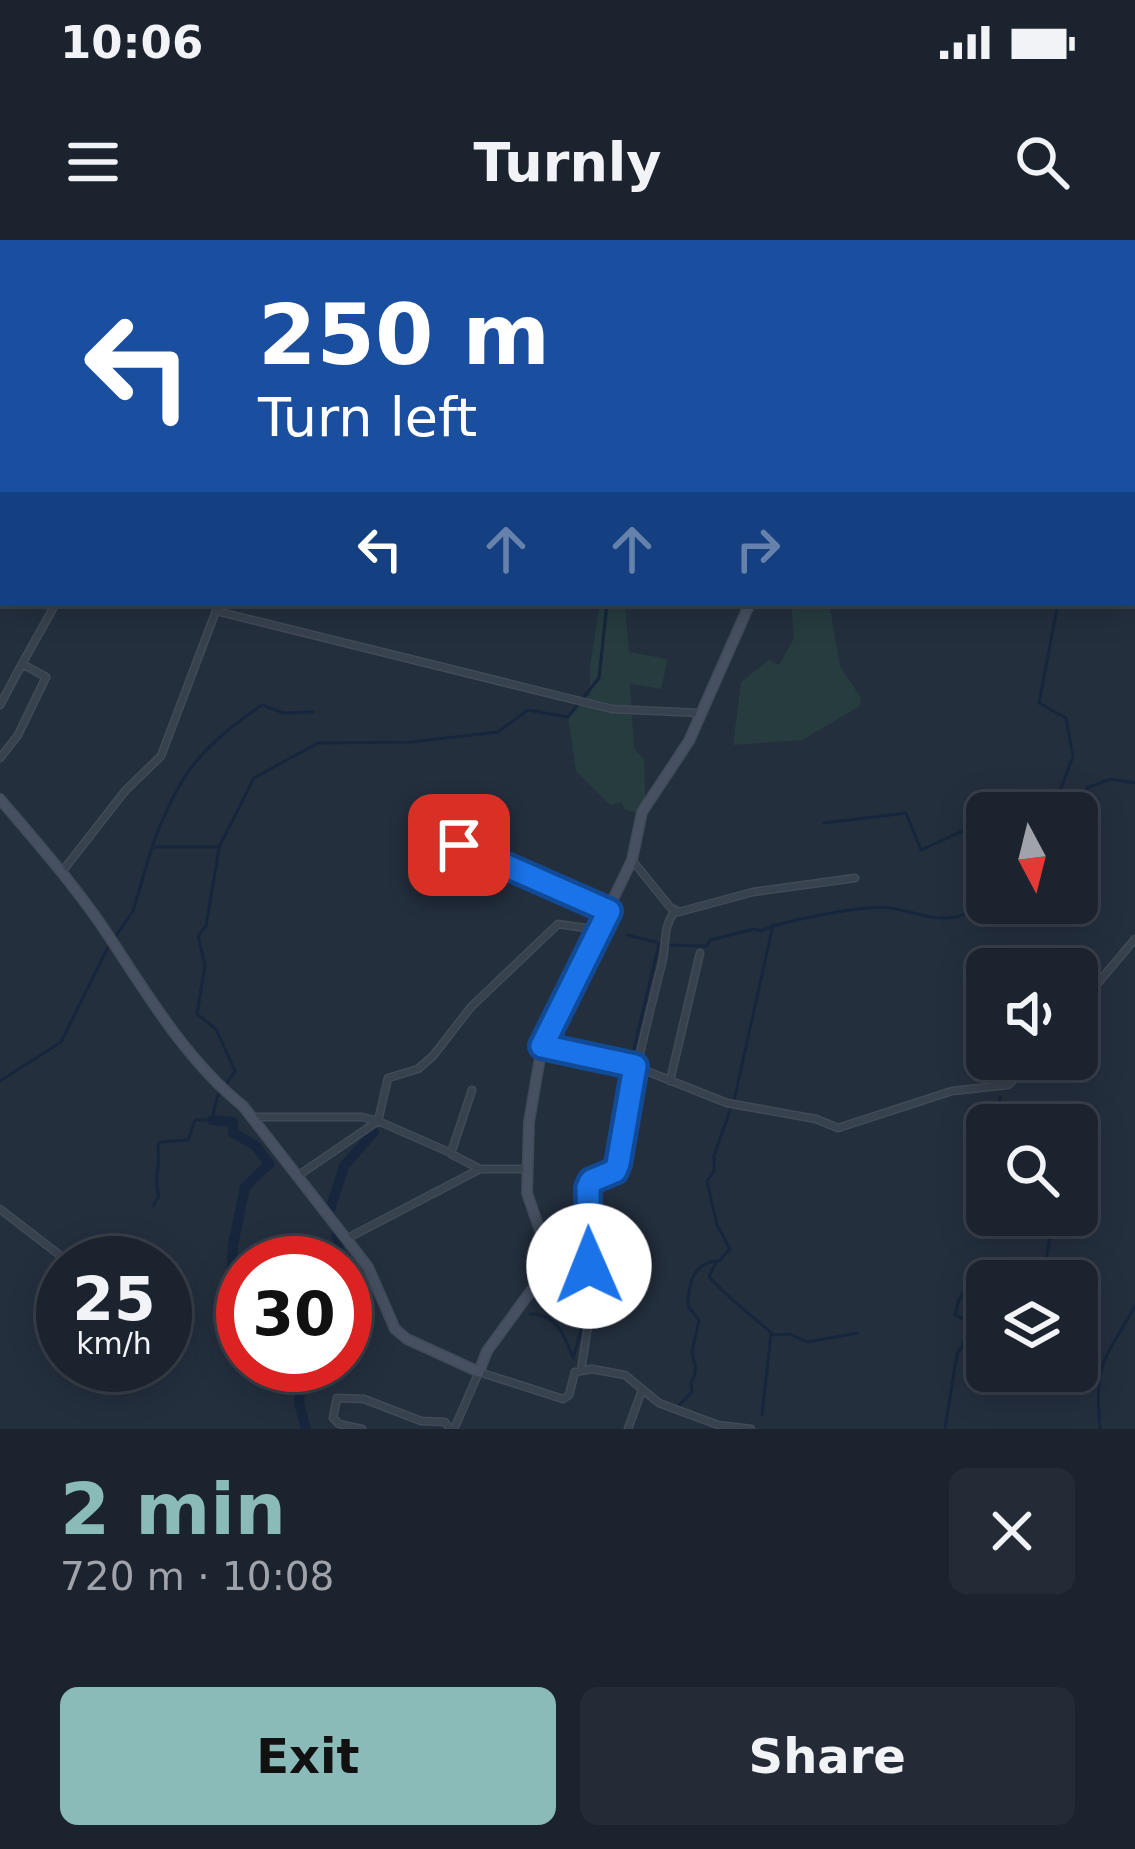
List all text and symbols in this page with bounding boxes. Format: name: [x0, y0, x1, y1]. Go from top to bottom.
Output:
text: 10:06: [60, 16, 203, 69]
icon: menu: [60, 129, 126, 195]
icon: search: [1009, 129, 1075, 195]
text: Turnly: [473, 131, 662, 194]
text: 250 m: [258, 286, 550, 384]
icon: left: [60, 288, 216, 444]
text: Turn left: [258, 386, 477, 449]
icon: left: [347, 516, 413, 582]
icon: ahead: [473, 516, 539, 582]
icon: ahead: [599, 516, 665, 582]
icon: right: [725, 516, 791, 582]
north arrow: [966, 792, 1098, 924]
map controls: [966, 792, 1098, 1392]
pin: [408, 794, 510, 896]
icon: arrive: [426, 812, 492, 878]
button: sound: [966, 948, 1098, 1080]
button: search: [966, 1104, 1098, 1236]
position arrow: [526, 1203, 652, 1329]
speed limit sign: 30: [216, 1236, 372, 1392]
button: layers: [966, 1260, 1098, 1392]
text: 25: [72, 1264, 156, 1334]
text: km/h: [76, 1326, 152, 1361]
text: 2 min: [60, 1467, 286, 1551]
button: close: [949, 1468, 1075, 1594]
text: 720 m · 10:08: [60, 1554, 334, 1599]
button: Exit: [60, 1687, 556, 1825]
button: Share: [580, 1687, 1075, 1825]

